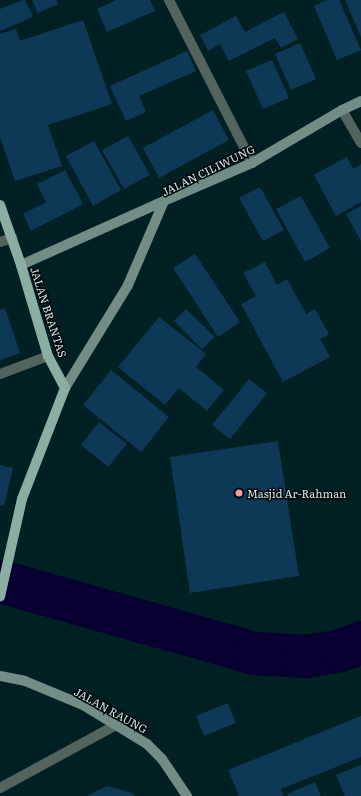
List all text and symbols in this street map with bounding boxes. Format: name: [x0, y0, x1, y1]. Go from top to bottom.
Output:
street label: JALAN CILIWUNG: [159, 142, 257, 198]
street label: JALAN BRANTAS: [28, 265, 70, 359]
place label: Masjid Ar-Rahman: [247, 486, 346, 500]
marker: Masjid Ar-Rahman: [234, 488, 244, 498]
street label: JALAN RAUNG: [72, 684, 150, 736]

